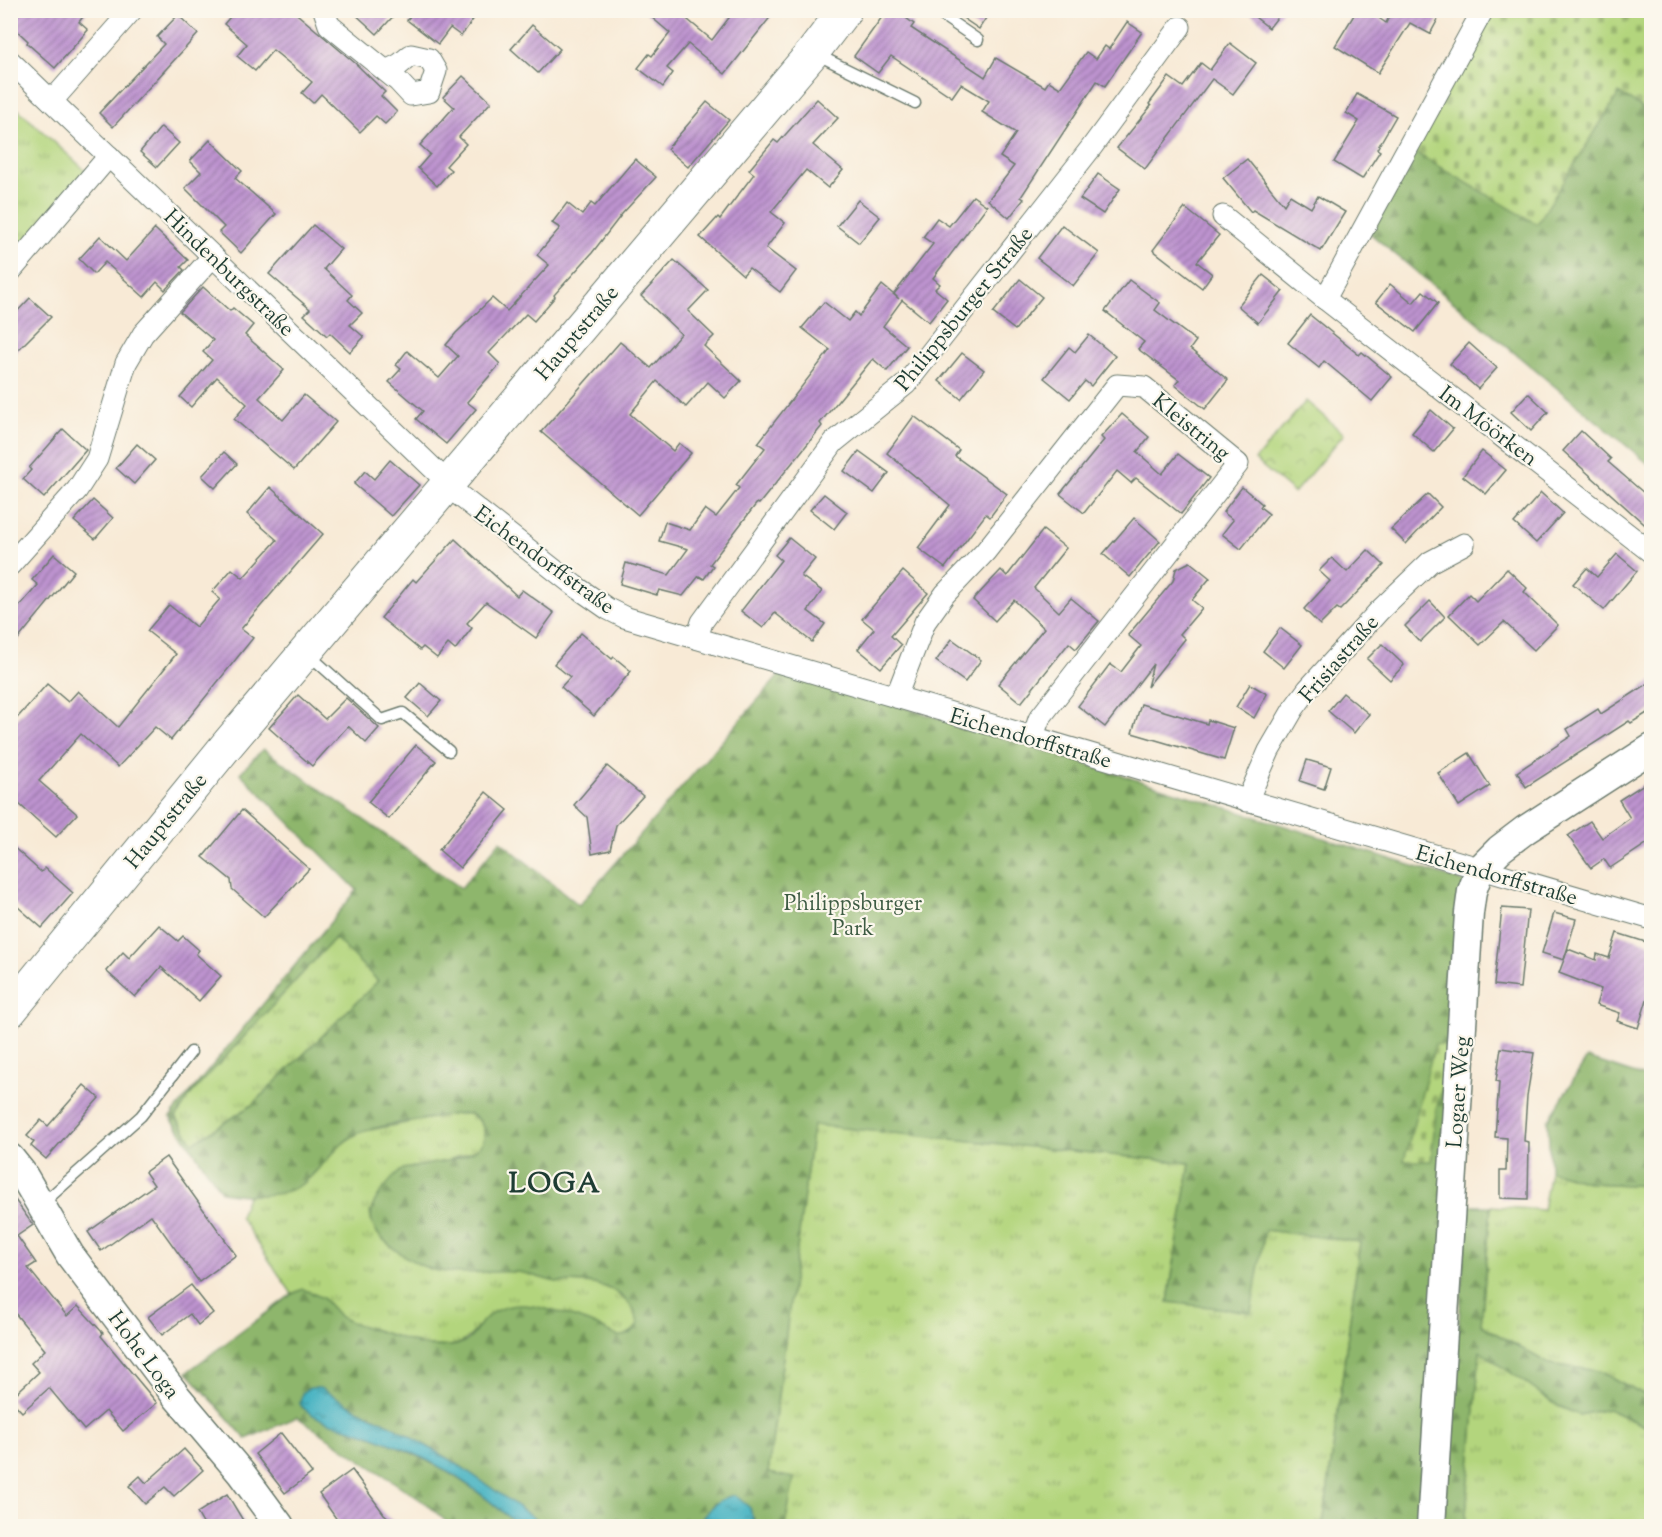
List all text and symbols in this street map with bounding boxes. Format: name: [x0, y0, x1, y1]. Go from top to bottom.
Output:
street label: Hindenburgstraße: [155, 203, 301, 345]
street label: Philippsburger Straße: [889, 221, 1042, 399]
street label: Hauptstraße: [529, 279, 628, 389]
street label: Im Möörken: [1431, 379, 1544, 475]
street label: Kleistring: [1144, 387, 1236, 470]
street label: Eichendorffstraße: [466, 499, 620, 624]
street label: Frisiastraße: [1293, 609, 1388, 711]
street label: Eichendorffstraße: [945, 701, 1115, 778]
street label: Hauptstraße: [118, 767, 216, 877]
street label: Eichendorffstraße: [1411, 838, 1581, 915]
park label: Philippsburger Park: [784, 889, 922, 946]
street label: Logaer Weg: [1440, 1035, 1480, 1149]
district label: LOGA: [509, 1165, 601, 1205]
street label: Hohe Loga: [99, 1305, 186, 1407]

